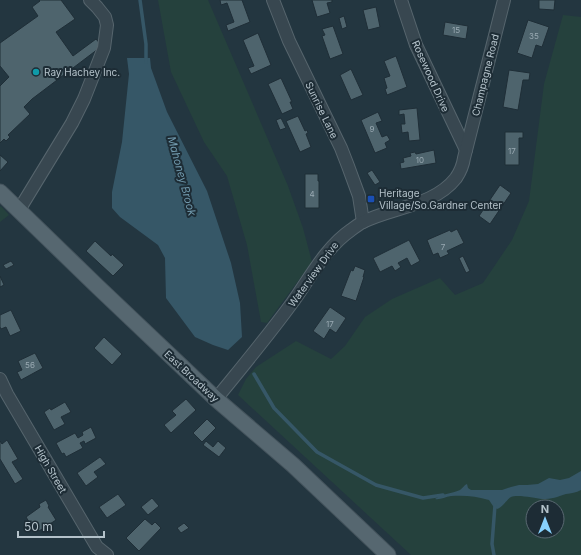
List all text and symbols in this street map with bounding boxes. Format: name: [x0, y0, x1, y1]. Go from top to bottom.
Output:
house number: 15: [452, 25, 460, 35]
house number: 35: [529, 31, 539, 41]
street label: Champagne Road: [469, 33, 501, 117]
street label: Rosewood Drive: [410, 38, 452, 114]
place label: Ray Hachey Inc.: [44, 66, 120, 78]
marker: Ray Hachey Inc.: [31, 67, 41, 77]
street label: Sunrise Lane: [303, 80, 341, 140]
house number: 9: [370, 124, 375, 134]
water label: Mahoney Brook: [165, 135, 200, 218]
house number: 17: [508, 146, 516, 156]
house number: 10: [416, 155, 424, 165]
place label: Heritage Village/So.Gardner Center: [379, 187, 502, 211]
house number: 4: [309, 189, 315, 199]
marker: Heritage Village/So.Gardner Center: [366, 194, 376, 204]
street label: Waterview Drive: [285, 239, 341, 309]
house number: 7: [441, 242, 446, 252]
house number: 17: [326, 319, 334, 329]
street label: East Broadway: [162, 348, 222, 405]
house number: 56: [25, 360, 35, 370]
street label: High Street: [33, 443, 70, 496]
north arrow: [525, 499, 565, 539]
text: N: [541, 502, 549, 516]
scale bar: [18, 513, 104, 539]
text: 50 m: [24, 519, 53, 534]

